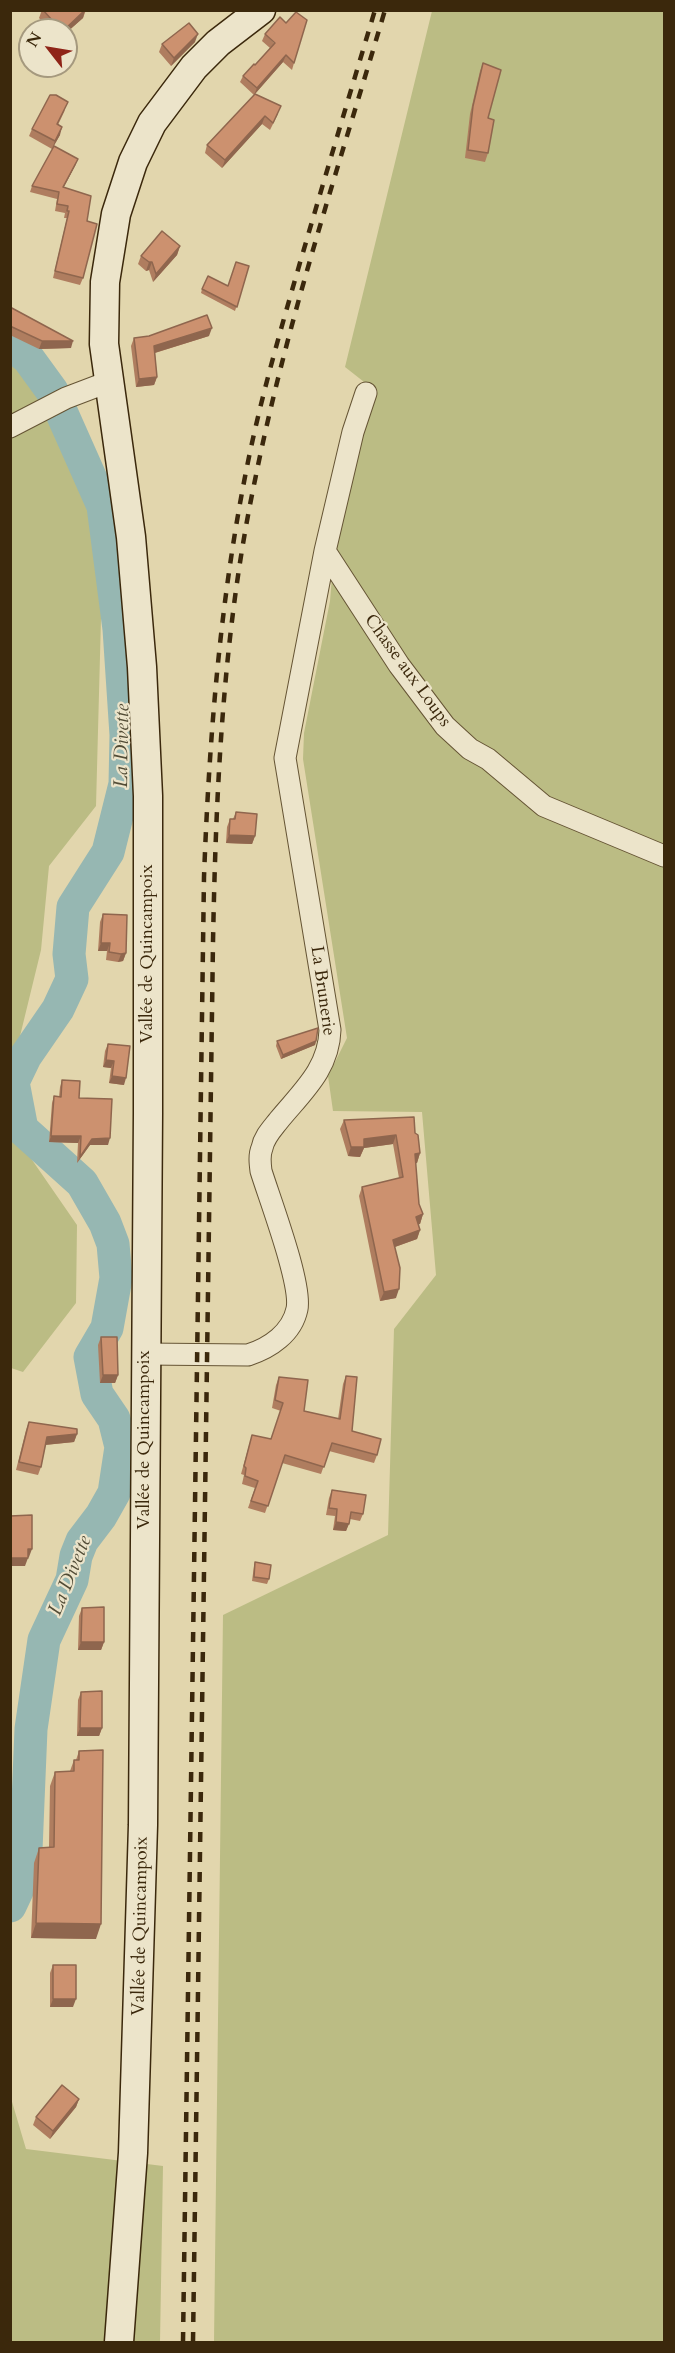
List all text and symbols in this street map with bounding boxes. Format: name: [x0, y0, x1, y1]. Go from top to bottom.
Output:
north arrow: [18, 18, 78, 78]
text: N: [21, 28, 47, 51]
street label: Chasse aux Loups: [359, 610, 455, 732]
water label: La Divette: [110, 704, 136, 788]
street label: Vallée de Quincampoix: [137, 864, 159, 1044]
street label: La Brunerie: [305, 945, 339, 1037]
street label: Vallée de Quincampoix: [134, 1350, 156, 1530]
water label: La Divette: [44, 1533, 98, 1619]
street label: Vallée de Quincampoix: [129, 1836, 153, 2016]

